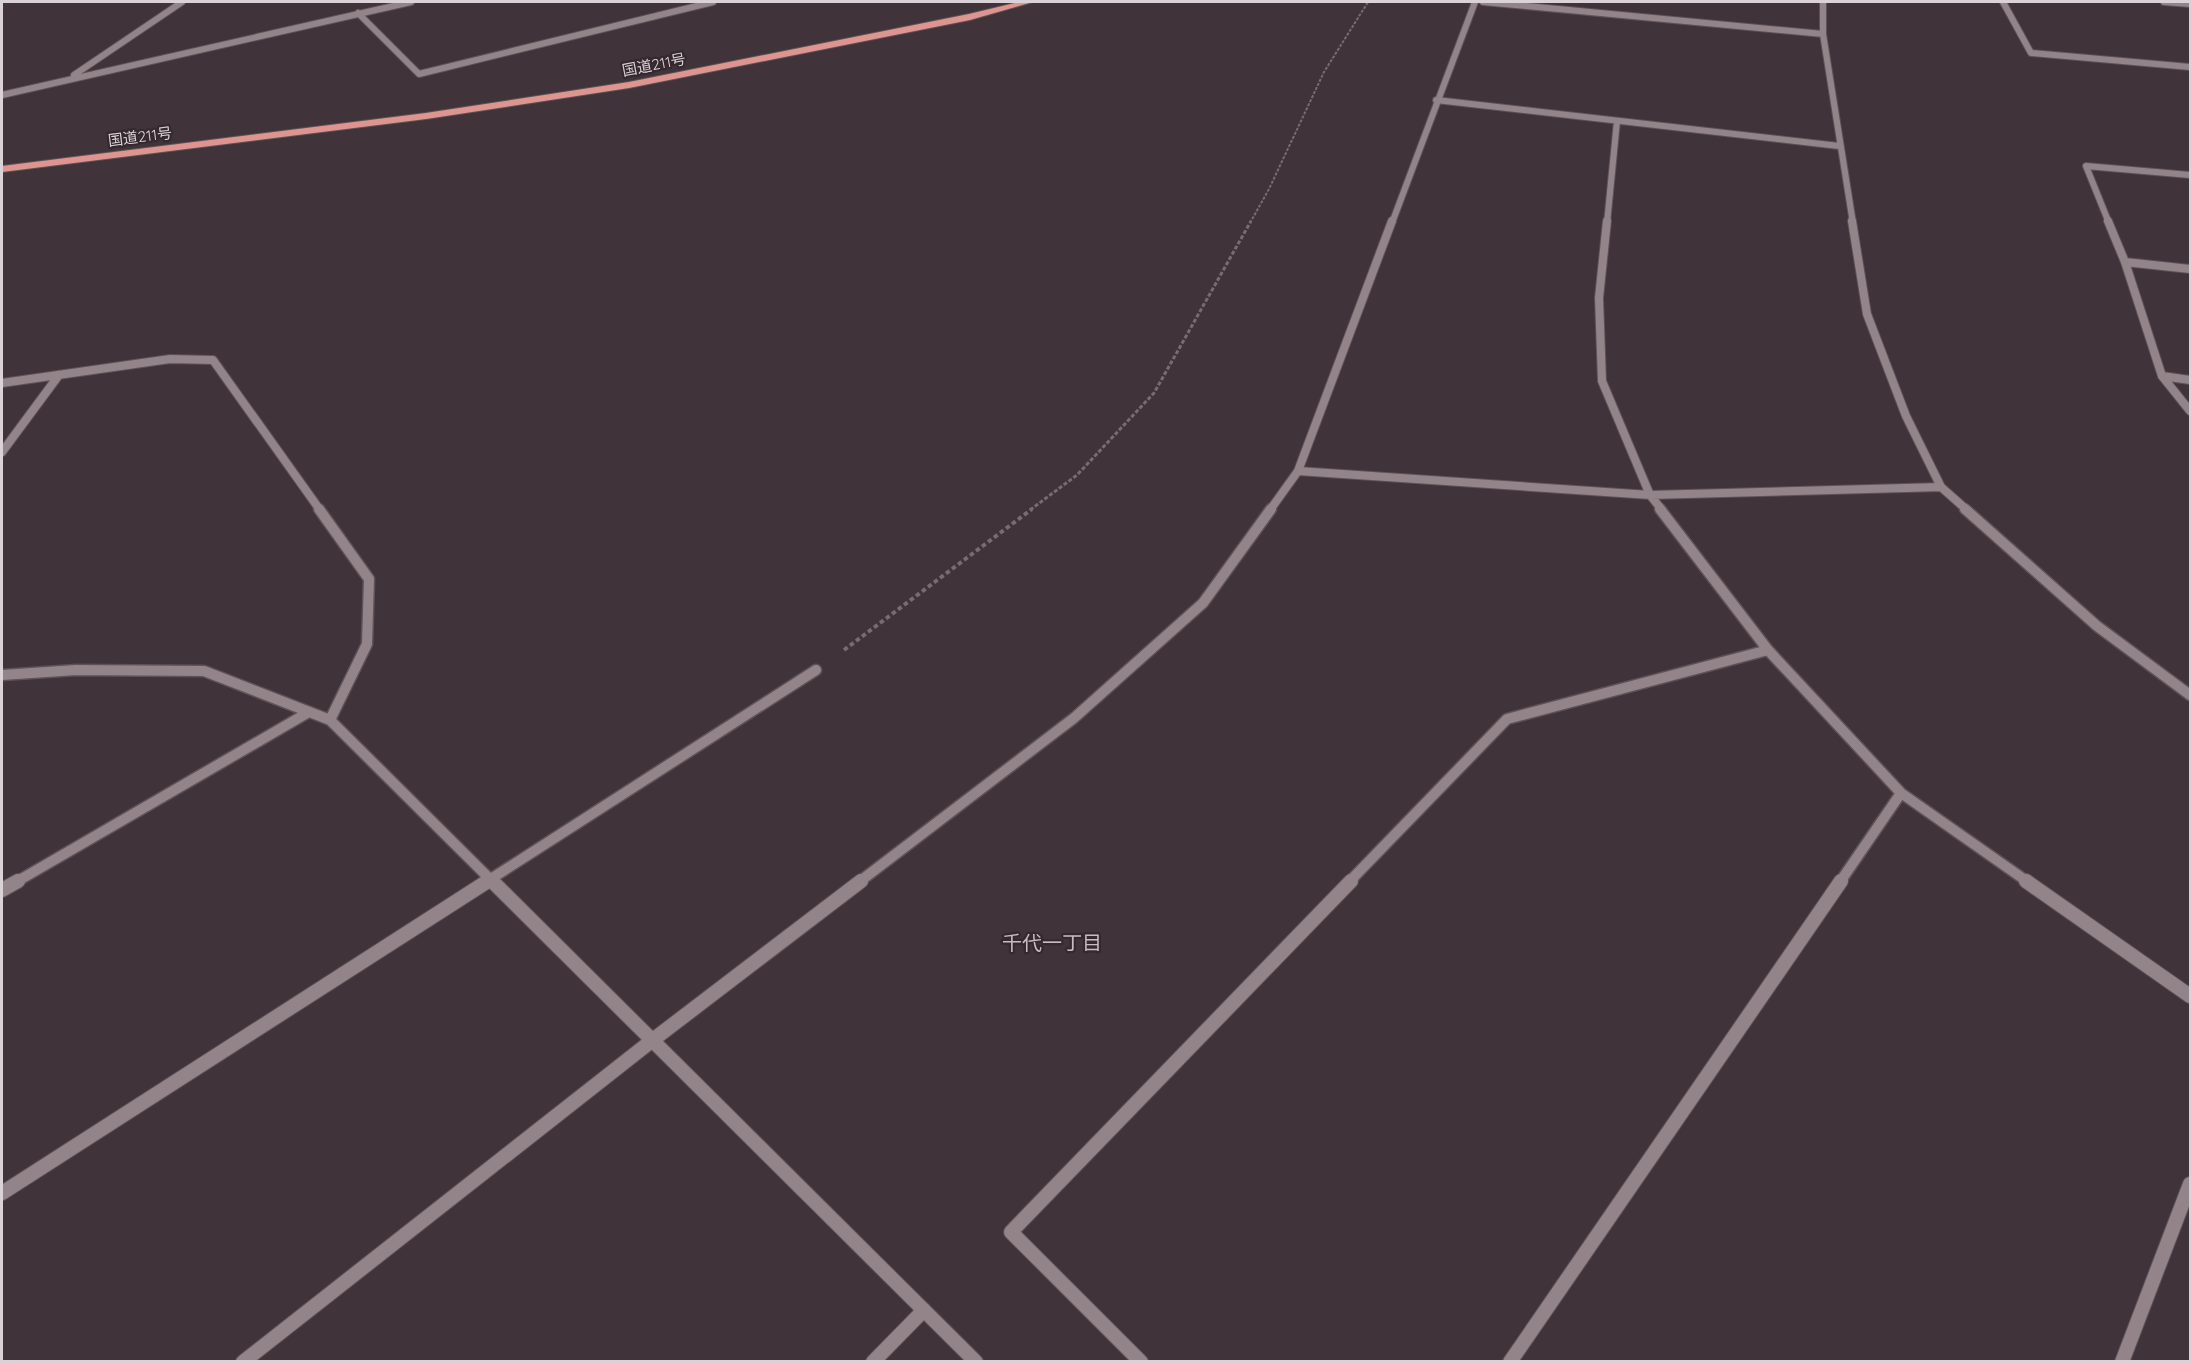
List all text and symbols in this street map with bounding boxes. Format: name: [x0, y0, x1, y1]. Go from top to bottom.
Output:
street label: 国道211号: [620, 49, 687, 80]
street label: 国道211号: [107, 123, 173, 150]
district label: 千代一丁目: [1002, 930, 1102, 955]

